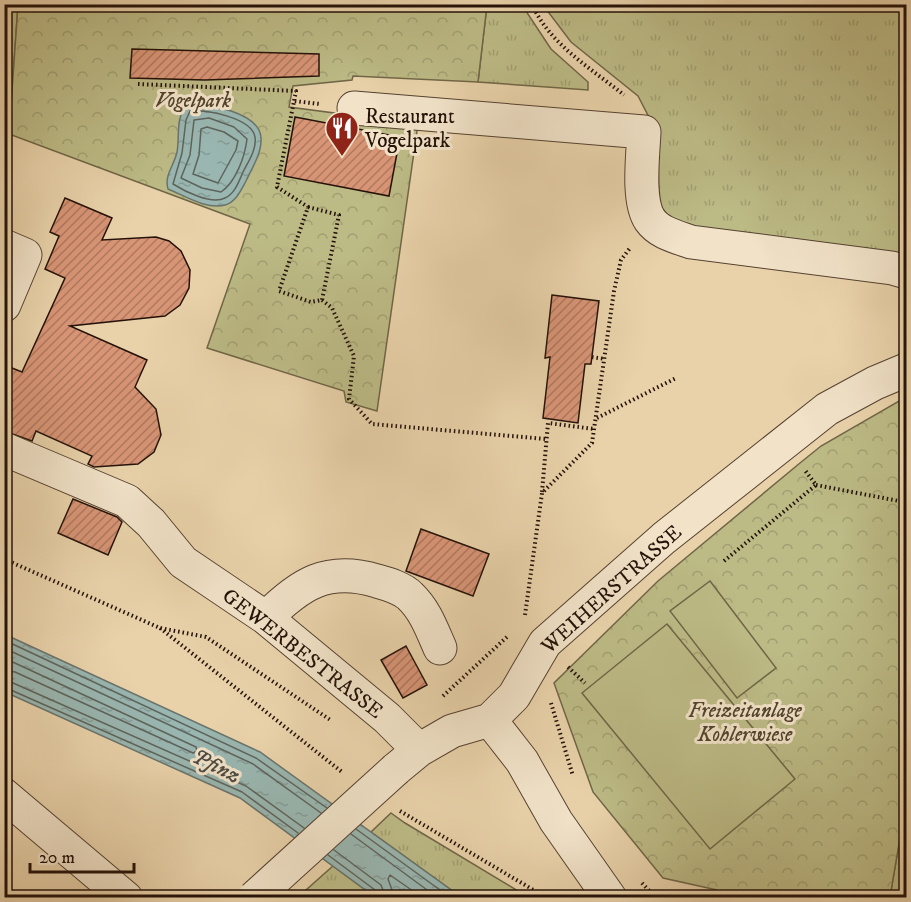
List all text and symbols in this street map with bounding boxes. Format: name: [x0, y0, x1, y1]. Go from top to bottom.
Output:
park label: Vogelpark: [155, 88, 231, 114]
place label: Restaurant Vogelpark: [364, 104, 455, 154]
restaurant icon: Restaurant Vogelpark: [324, 110, 360, 157]
street label: WEIHERSTRASSE: [535, 520, 687, 660]
street label: GEWERBESTRASSE: [217, 583, 388, 725]
park label: Freizeitanlage Kohlerwiese: [688, 698, 803, 748]
water label: Pfinz: [188, 743, 245, 790]
scale bar: [30, 836, 134, 874]
text: 20 m: [39, 847, 75, 869]

